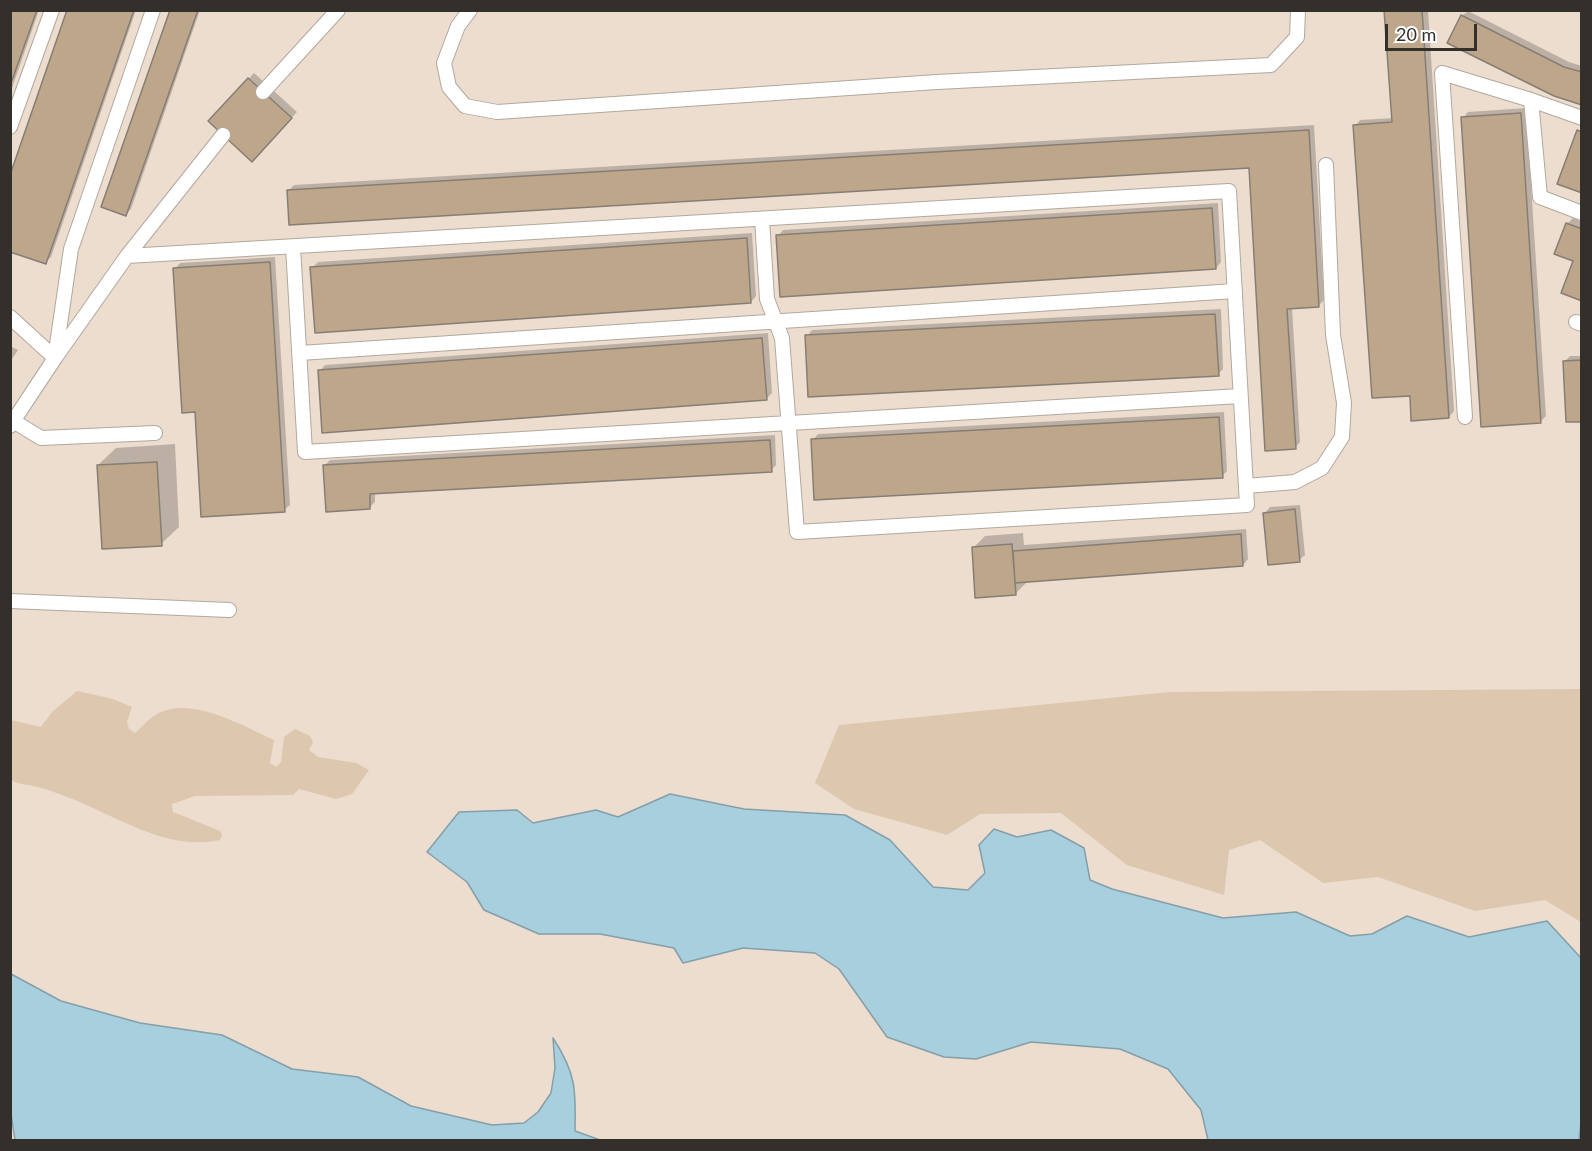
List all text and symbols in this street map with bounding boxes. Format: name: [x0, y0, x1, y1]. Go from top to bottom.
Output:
scale bar: [1388, 12, 1480, 50]
text: 20 m: [1396, 23, 1436, 45]

